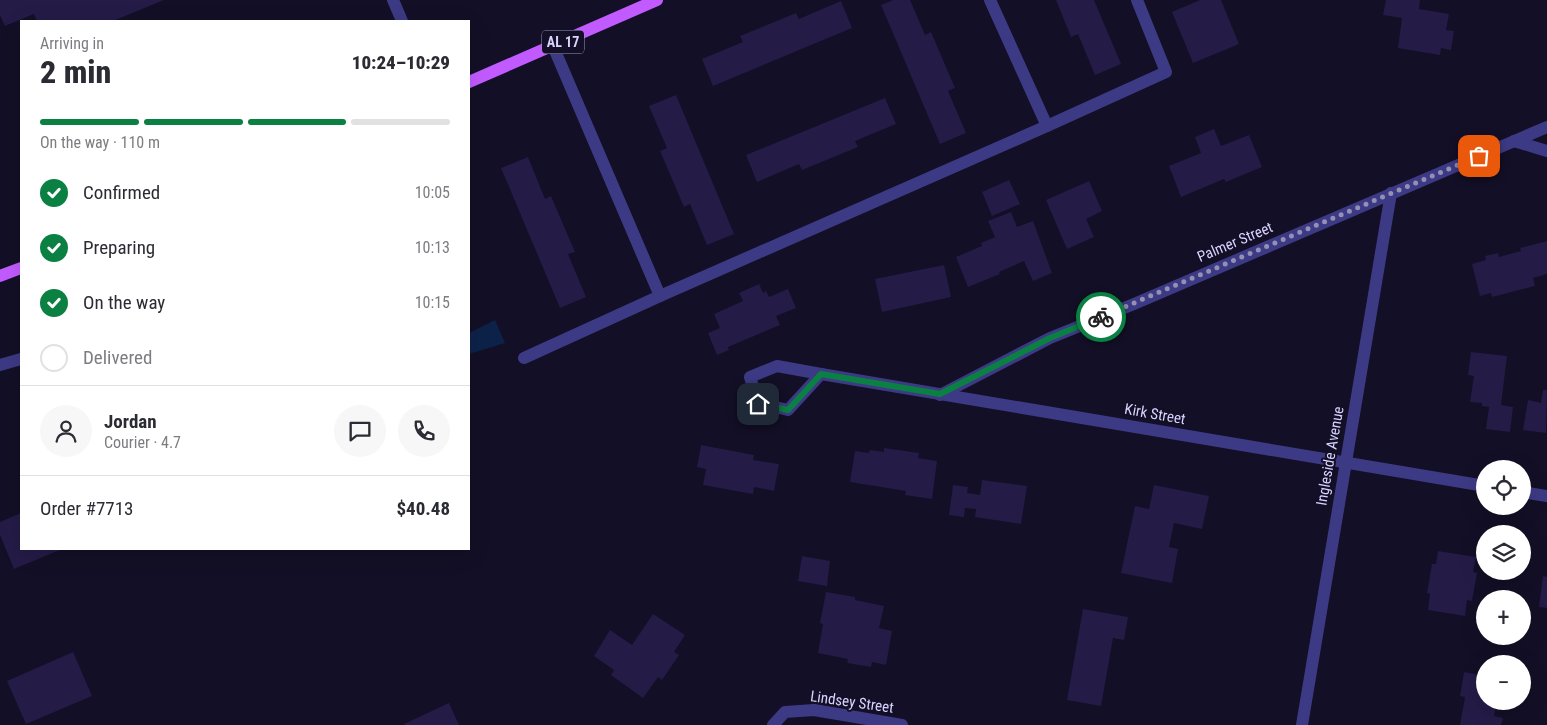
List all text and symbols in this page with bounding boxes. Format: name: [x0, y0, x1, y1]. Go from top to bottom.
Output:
road number: AL 17: [542, 31, 584, 54]
text: Arriving in: [40, 34, 104, 53]
text: 10:24–10:29: [352, 51, 450, 74]
text: 2 min: [40, 53, 111, 91]
text: On the way · 110 m: [40, 133, 160, 152]
pin: [1458, 135, 1500, 177]
icon: bag: [1465, 142, 1493, 170]
icon: check: [40, 179, 68, 207]
text: Confirmed: [83, 181, 160, 204]
text: 10:05: [415, 183, 450, 202]
street label: Palmer Street: [1194, 218, 1276, 266]
icon: check: [40, 234, 68, 262]
text: Preparing: [83, 236, 155, 259]
text: 10:13: [415, 238, 450, 257]
icon: check: [40, 289, 68, 317]
text: On the way: [83, 291, 165, 314]
courier: [1076, 292, 1126, 342]
text: 10:15: [415, 293, 450, 312]
icon: bike: [1087, 303, 1115, 331]
text: Delivered: [83, 346, 152, 369]
pin: [737, 383, 779, 425]
icon: home: [744, 390, 772, 418]
street label: Kirk Street: [1123, 400, 1187, 428]
button: person: [40, 405, 92, 457]
button: chat: [334, 405, 386, 457]
button: phone: [398, 405, 450, 457]
street label: Ingleside Avenue: [1312, 405, 1348, 507]
text: Jordan: [104, 410, 157, 433]
text: Courier · 4.7: [104, 433, 181, 452]
map controls: [1476, 460, 1531, 710]
button: locate: [1476, 460, 1531, 515]
text: Order #7713: [40, 497, 133, 520]
text: $40.48: [396, 497, 450, 520]
button: layers: [1476, 525, 1531, 580]
button: +: [1476, 590, 1531, 645]
button: −: [1476, 655, 1531, 710]
street label: Lindsey Street: [809, 687, 895, 717]

